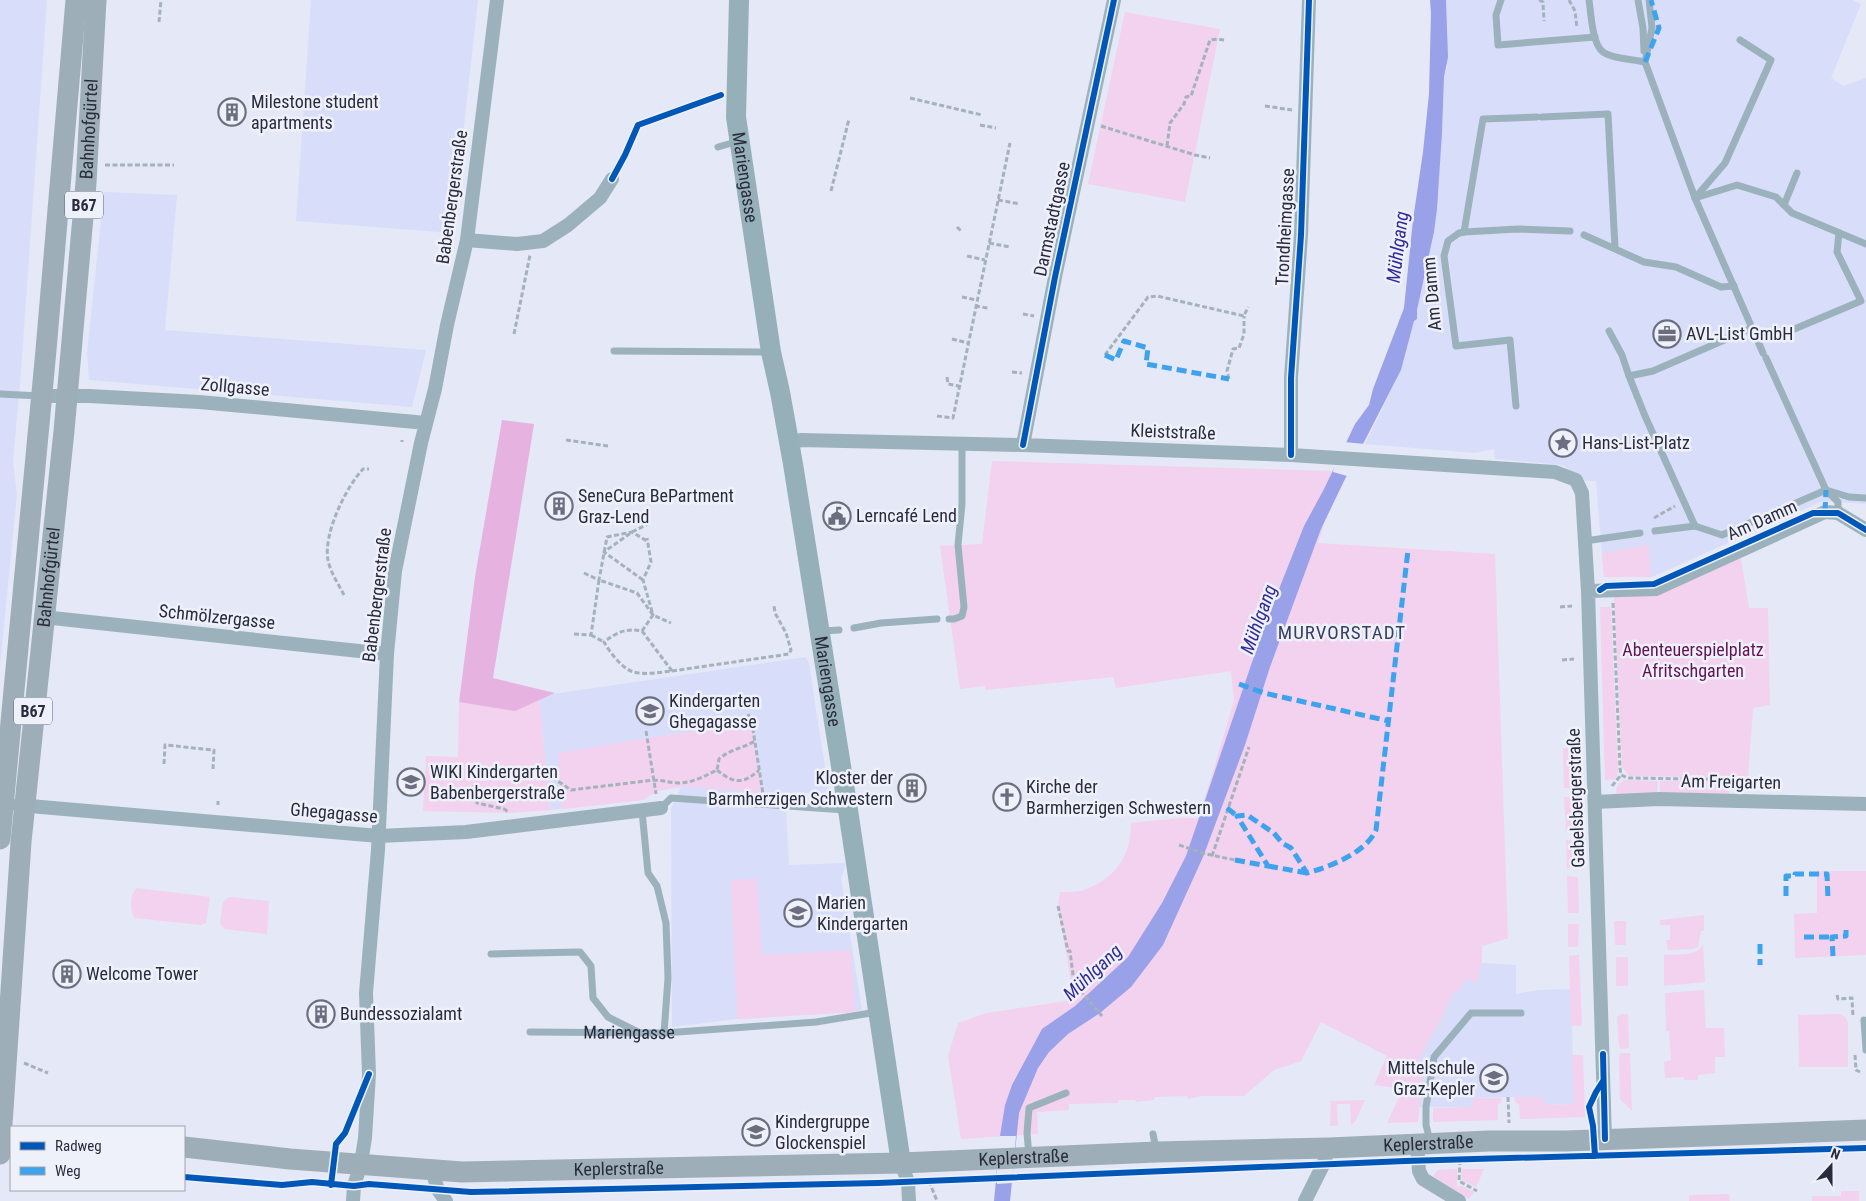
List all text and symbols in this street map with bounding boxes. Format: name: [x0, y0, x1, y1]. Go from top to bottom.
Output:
street label: Bahnhofgürtel: [75, 78, 102, 180]
place label: Milestone student apartments: [251, 91, 379, 133]
building icon: Milestone student apartments: [217, 97, 247, 127]
street label: Babenbergerstraße: [432, 129, 471, 265]
street label: Mariengasse: [728, 130, 763, 224]
street label: Darmstadtgasse: [1029, 160, 1074, 278]
street label: Trondheimgasse: [1271, 168, 1298, 286]
road number: B67: [65, 192, 103, 218]
water label: Mühlgang: [1382, 210, 1413, 284]
street label: Am Damm: [1418, 256, 1445, 332]
office icon: AVL-List GmbH: [1652, 319, 1682, 349]
place label: AVL-List GmbH: [1686, 323, 1793, 344]
street label: Zollgasse: [200, 373, 270, 400]
street label: Kleiststraße: [1130, 420, 1216, 443]
place icon: Hans-List-Platz: [1548, 428, 1578, 458]
place label: Hans-List-Platz: [1582, 432, 1690, 453]
place label: SeneCura BePartment Graz-Lend: [578, 485, 734, 527]
building icon: SeneCura BePartment Graz-Lend: [544, 491, 574, 521]
street label: Am Damm: [1724, 495, 1800, 544]
public building icon: Lerncafé Lend: [822, 501, 852, 531]
place label: Lerncafé Lend: [856, 505, 957, 526]
street label: Bahnhofgürtel: [33, 526, 64, 628]
street label: Babenbergerstraße: [358, 527, 395, 663]
water label: Mühlgang: [1235, 581, 1282, 657]
street label: Schmölzergasse: [158, 600, 276, 633]
district label: MURVORSTADT: [1278, 621, 1406, 644]
street label: Mariengasse: [811, 635, 846, 728]
park label: Abenteuerspielplatz Afritschgarten: [1622, 639, 1764, 681]
place label: Kindergarten Ghegagasse: [669, 690, 760, 732]
school or university icon: Kindergarten Ghegagasse: [635, 696, 665, 726]
road number: B67: [14, 698, 52, 724]
street label: Gabelsbergerstraße: [1563, 728, 1588, 868]
place label: WIKI Kindergarten Babenbergerstraße: [430, 761, 565, 803]
school or university icon: WIKI Kindergarten Babenbergerstraße: [396, 767, 426, 797]
place label: Kloster der Barmherzigen Schwestern: [708, 767, 894, 809]
street label: Am Freigarten: [1681, 770, 1781, 793]
building icon: Kloster der Barmherzigen Schwestern: [897, 773, 927, 803]
place label: Kirche der Barmherzigen Schwestern: [1026, 776, 1211, 818]
church icon: Kirche der Barmherzigen Schwestern: [992, 782, 1022, 812]
street label: Ghegagasse: [289, 798, 379, 827]
place label: Marien Kindergarten: [817, 892, 908, 934]
school or university icon: Marien Kindergarten: [783, 898, 813, 928]
water label: Mühlgang: [1058, 939, 1126, 1005]
building icon: Welcome Tower: [52, 959, 82, 989]
place label: Welcome Tower: [86, 963, 199, 984]
building icon: Bundessozialamt: [306, 999, 336, 1029]
place label: Bundessozialamt: [340, 1003, 462, 1024]
street label: Mariengasse: [583, 1021, 675, 1043]
place label: Mittelschule Graz-Kepler: [1388, 1057, 1476, 1099]
school or university icon: Mittelschule Graz-Kepler: [1479, 1063, 1509, 1093]
place label: Kindergruppe Glockenspiel: [775, 1111, 870, 1153]
school or university icon: Kindergruppe Glockenspiel: [741, 1117, 771, 1147]
legend: [10, 1126, 185, 1191]
street label: Keplerstraße: [1383, 1131, 1474, 1156]
text: Radweg: [55, 1137, 102, 1155]
north arrow: [1806, 1141, 1856, 1191]
street label: Keplerstraße: [978, 1145, 1069, 1170]
text: N: [1829, 1145, 1843, 1163]
street label: Keplerstraße: [574, 1157, 664, 1180]
text: Weg: [55, 1162, 81, 1180]

